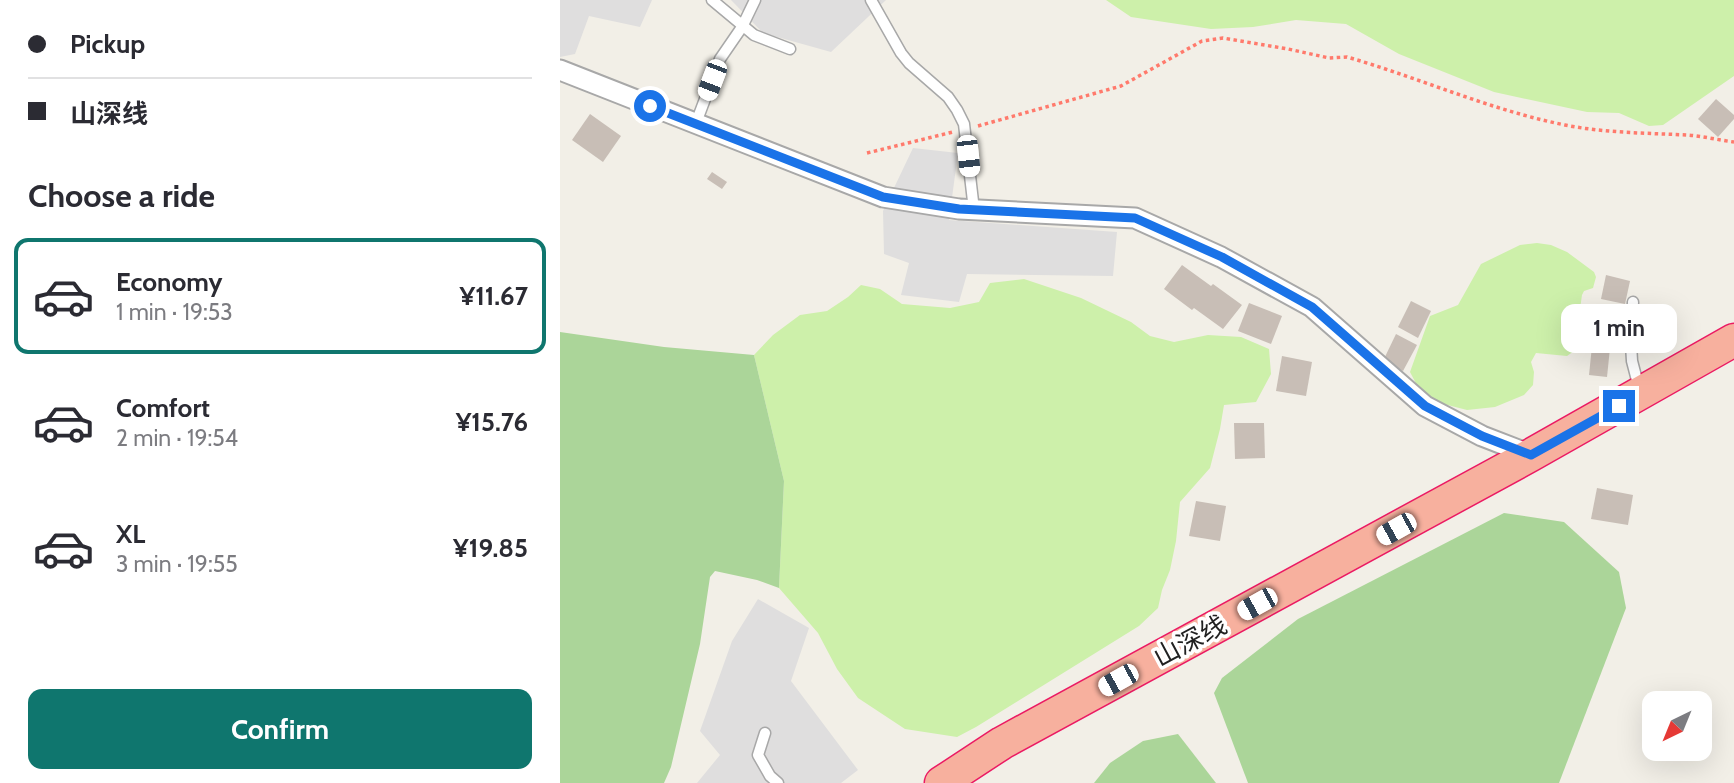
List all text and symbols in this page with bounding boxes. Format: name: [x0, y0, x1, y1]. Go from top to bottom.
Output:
text: Pickup: [70, 28, 145, 60]
car: [695, 57, 730, 103]
route start: [634, 90, 666, 122]
text: 山深线: [70, 98, 148, 130]
car: [956, 134, 981, 178]
text: Choose a ride: [28, 176, 215, 215]
icon: car: [32, 265, 95, 328]
text: Economy: [116, 266, 222, 298]
text: ¥11.67: [459, 280, 528, 312]
text: 1 min · 19:53: [116, 298, 233, 326]
callout: 1 min: [1561, 304, 1677, 354]
text: 1 min: [1593, 314, 1645, 342]
route end: [1603, 390, 1635, 422]
icon: car: [32, 391, 95, 454]
text: Comfort: [116, 392, 210, 424]
text: ¥15.76: [456, 406, 528, 438]
text: 2 min · 19:54: [116, 424, 238, 452]
car: [1373, 510, 1420, 548]
icon: car: [32, 517, 95, 580]
text: XL: [116, 518, 145, 550]
text: ¥19.85: [453, 532, 528, 564]
text: 3 min · 19:55: [116, 550, 238, 578]
car: [1234, 585, 1281, 623]
street label: 山深线: [1148, 609, 1232, 673]
car: [1095, 661, 1142, 699]
button: Confirm: [28, 689, 532, 769]
north arrow: [1642, 691, 1712, 761]
map controls: [1642, 691, 1712, 761]

